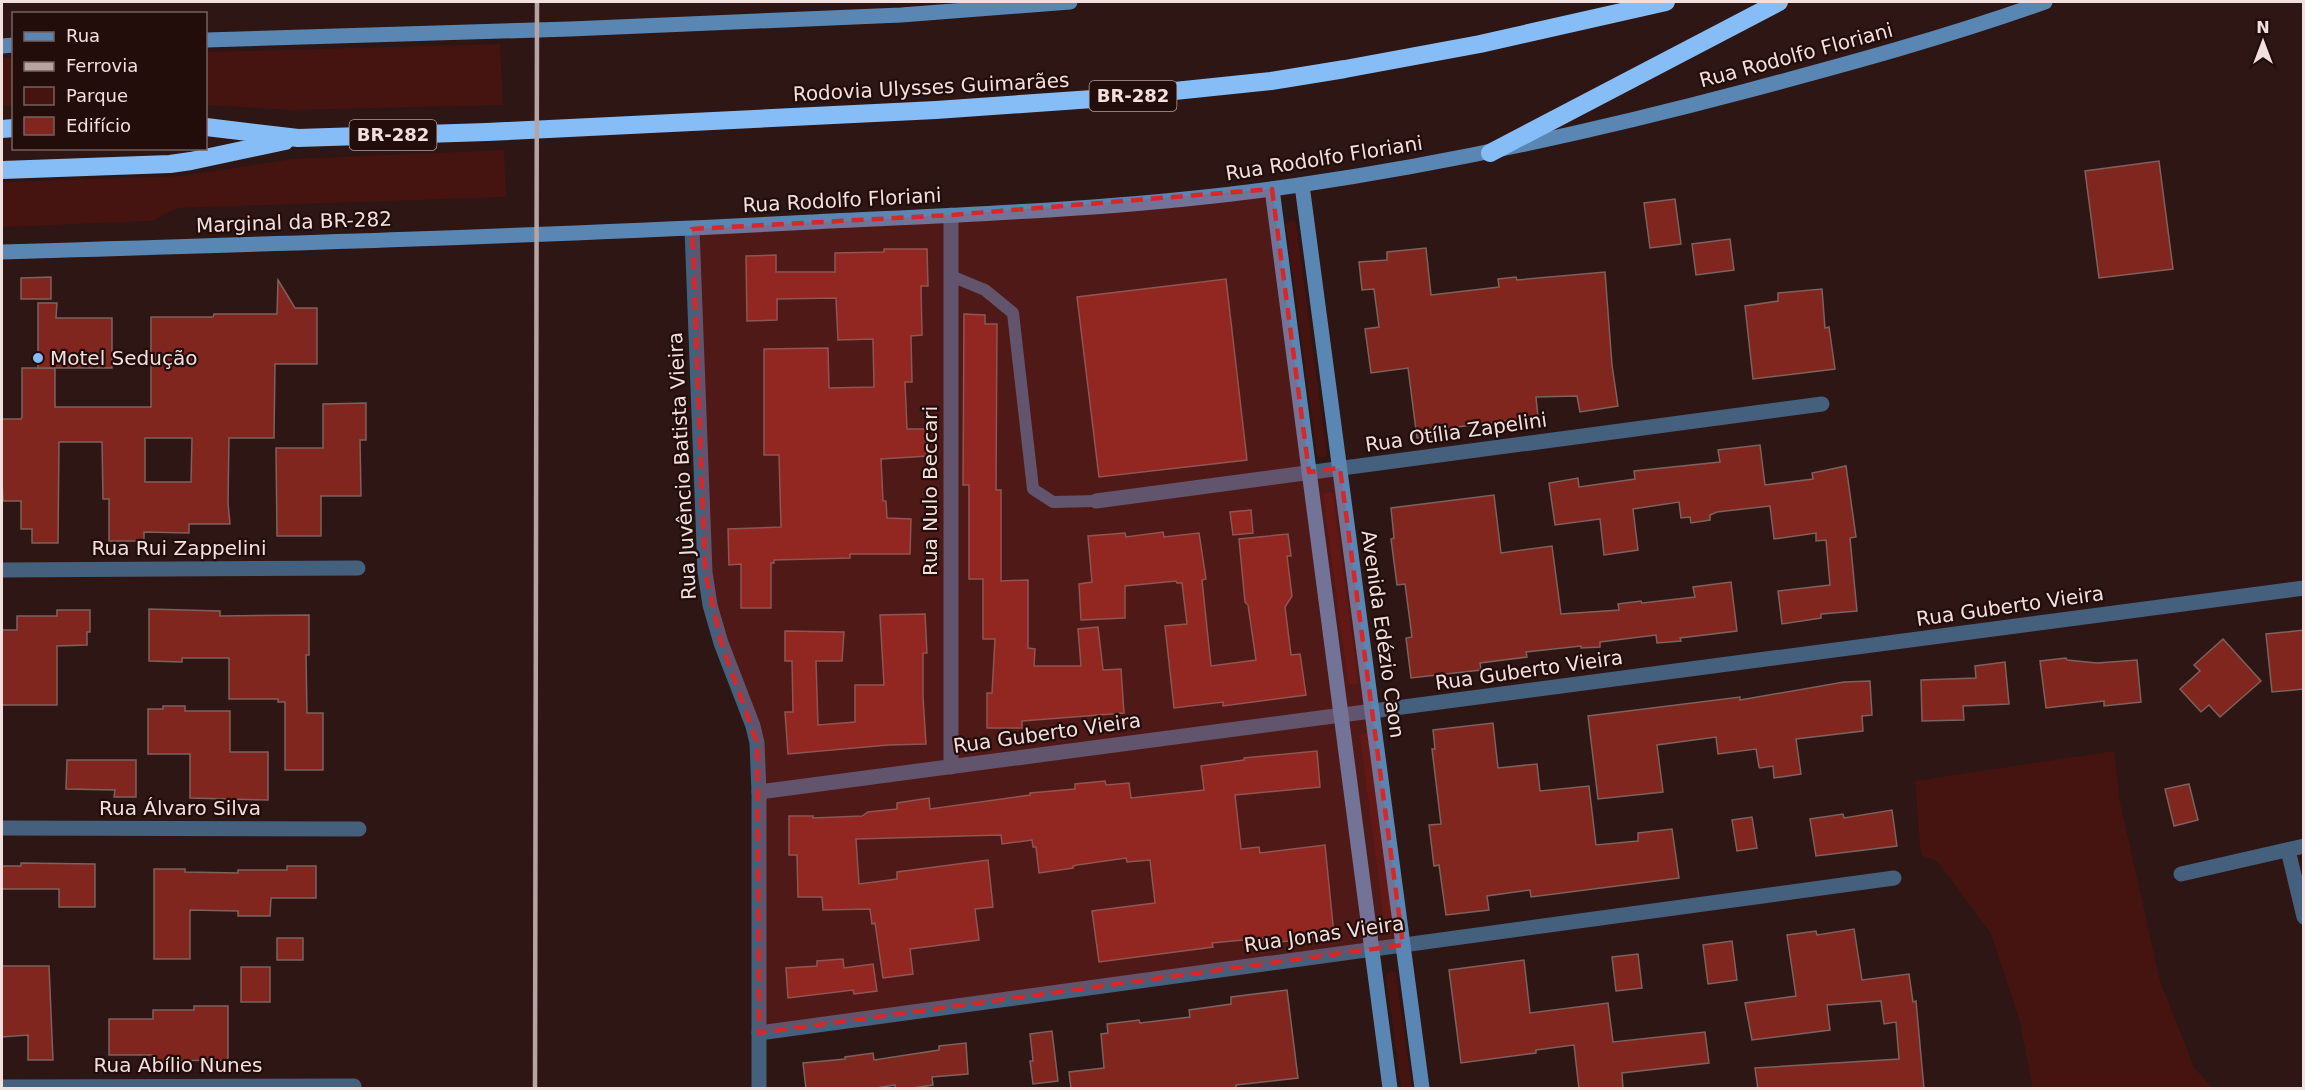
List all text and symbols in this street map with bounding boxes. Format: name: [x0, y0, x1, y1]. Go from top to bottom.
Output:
legend: [12, 12, 207, 150]
north arrow: [2233, 12, 2293, 72]
street label: Rua Rodolfo Floriani: [1697, 18, 1895, 92]
text: N: [2256, 18, 2270, 37]
text: Rua: [66, 25, 100, 46]
text: Ferrovia: [66, 55, 138, 76]
street label: Rodovia Ulysses Guimarães: [792, 68, 1070, 106]
road number: BR-282: [1090, 81, 1176, 111]
text: Parque: [66, 85, 128, 106]
text: Edifício: [66, 115, 131, 136]
road number: BR-282: [350, 120, 436, 150]
street label: Rua Rodolfo Floriani: [1224, 131, 1424, 185]
street label: Rua Rodolfo Floriani: [742, 183, 942, 217]
street label: Marginal da BR-282: [196, 207, 392, 237]
street label: Rua Juvêncio Batista Vieira: [663, 331, 701, 601]
place label: Motel Sedução: [50, 346, 197, 370]
marker: Motel Sedução: [31, 351, 45, 365]
street label: Rua Nulo Beccari: [918, 406, 942, 576]
street label: Rua Otília Zapelini: [1363, 407, 1549, 457]
street label: Avenida Edézio Caon: [1357, 529, 1409, 739]
street label: Rua Rui Zappelini: [92, 536, 266, 560]
street label: Rua Guberto Vieira: [1915, 581, 2105, 631]
street label: Rua Guberto Vieira: [1434, 645, 1624, 695]
street label: Rua Guberto Vieira: [952, 708, 1142, 758]
street label: Rua Álvaro Silva: [99, 796, 261, 820]
street label: Rua Jonas Vieira: [1242, 911, 1406, 957]
street label: Rua Abílio Nunes: [94, 1053, 262, 1077]

